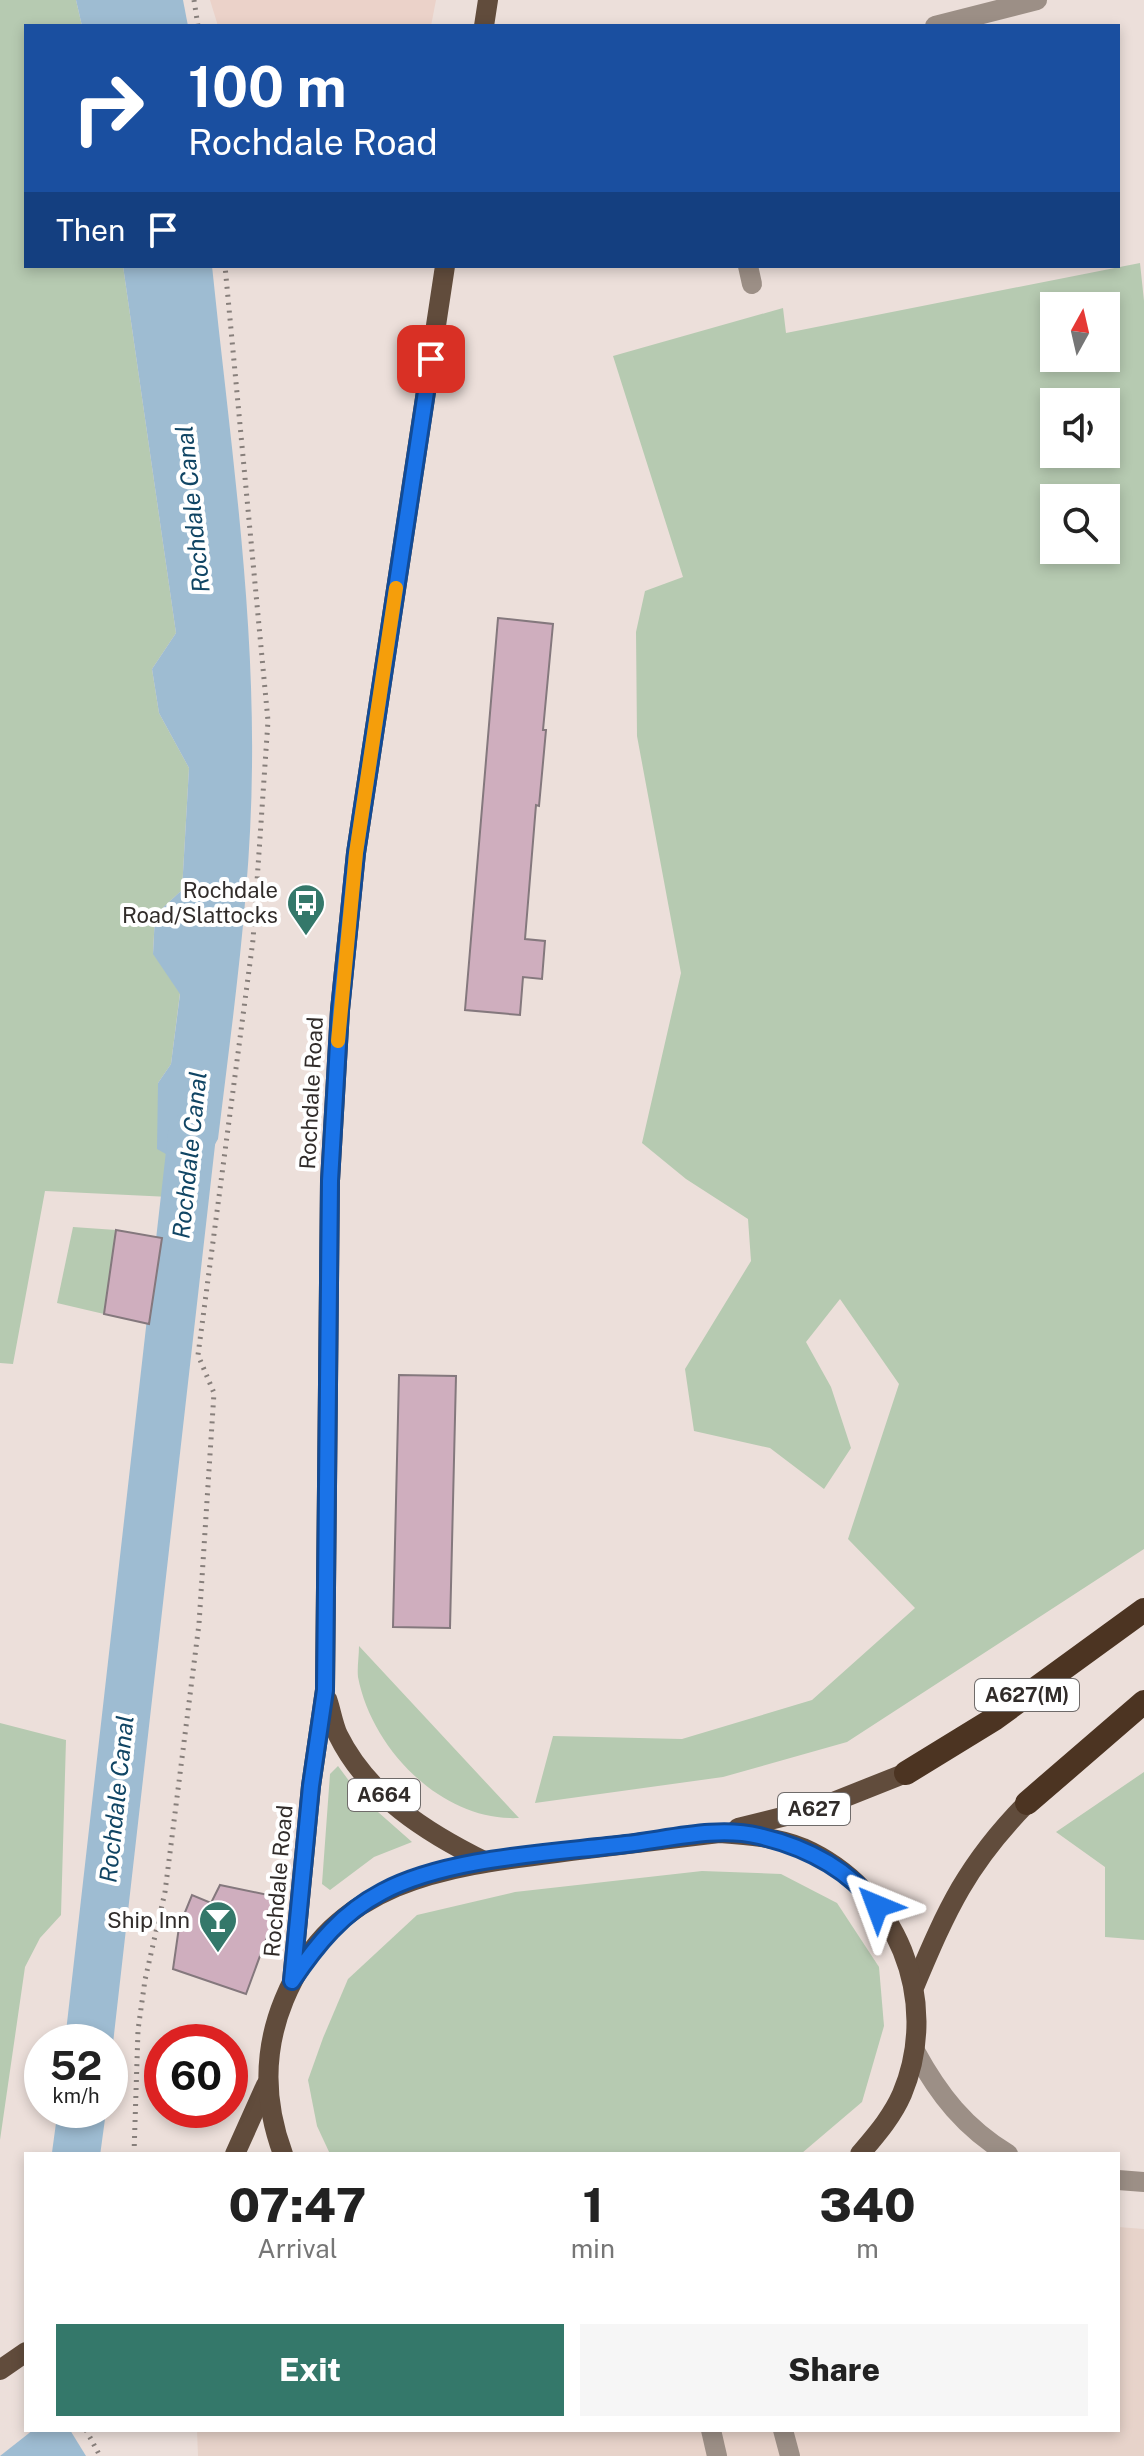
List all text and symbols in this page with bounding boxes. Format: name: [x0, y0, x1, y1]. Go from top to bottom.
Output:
text: 100 m: [188, 54, 347, 120]
icon: right: [56, 56, 160, 160]
text: Rochdale Road: [188, 121, 438, 163]
icon: arrive: [141, 208, 185, 252]
text: Then: [56, 212, 125, 248]
north arrow: [1040, 292, 1120, 372]
map controls: [1040, 292, 1120, 564]
pin: [397, 325, 465, 393]
icon: arrive: [409, 337, 453, 381]
button: sound: [1040, 388, 1120, 468]
water label: Rochdale Canal: [169, 424, 215, 594]
button: search: [1040, 484, 1120, 564]
place label: Rochdale Road/Slattocks: [122, 877, 278, 928]
bus stop icon: Rochdale Road/Slattocks: [285, 882, 327, 937]
street label: Rochdale Road: [294, 1016, 328, 1170]
water label: Rochdale Canal: [166, 1070, 212, 1240]
road number: A627(M): [975, 1679, 1079, 1711]
water label: Rochdale Canal: [93, 1714, 139, 1884]
road number: A664: [348, 1779, 420, 1811]
road number: A627: [778, 1793, 850, 1825]
street label: Rochdale Road: [258, 1804, 298, 1958]
position arrow: [835, 1864, 919, 1948]
bar icon: Ship Inn: [197, 1899, 239, 1954]
place label: Ship Inn: [107, 1907, 190, 1933]
speed limit sign: 60: [144, 2024, 248, 2128]
text: 52: [50, 2042, 102, 2089]
text: km/h: [52, 2084, 100, 2108]
text: 07:47: [228, 2176, 366, 2233]
text: 1: [582, 2176, 603, 2233]
text: 340: [819, 2176, 916, 2233]
text: Arrival: [257, 2233, 338, 2264]
text: min: [571, 2233, 615, 2264]
text: m: [856, 2233, 879, 2264]
button: Exit: [56, 2324, 564, 2416]
button: Share: [580, 2324, 1088, 2416]

